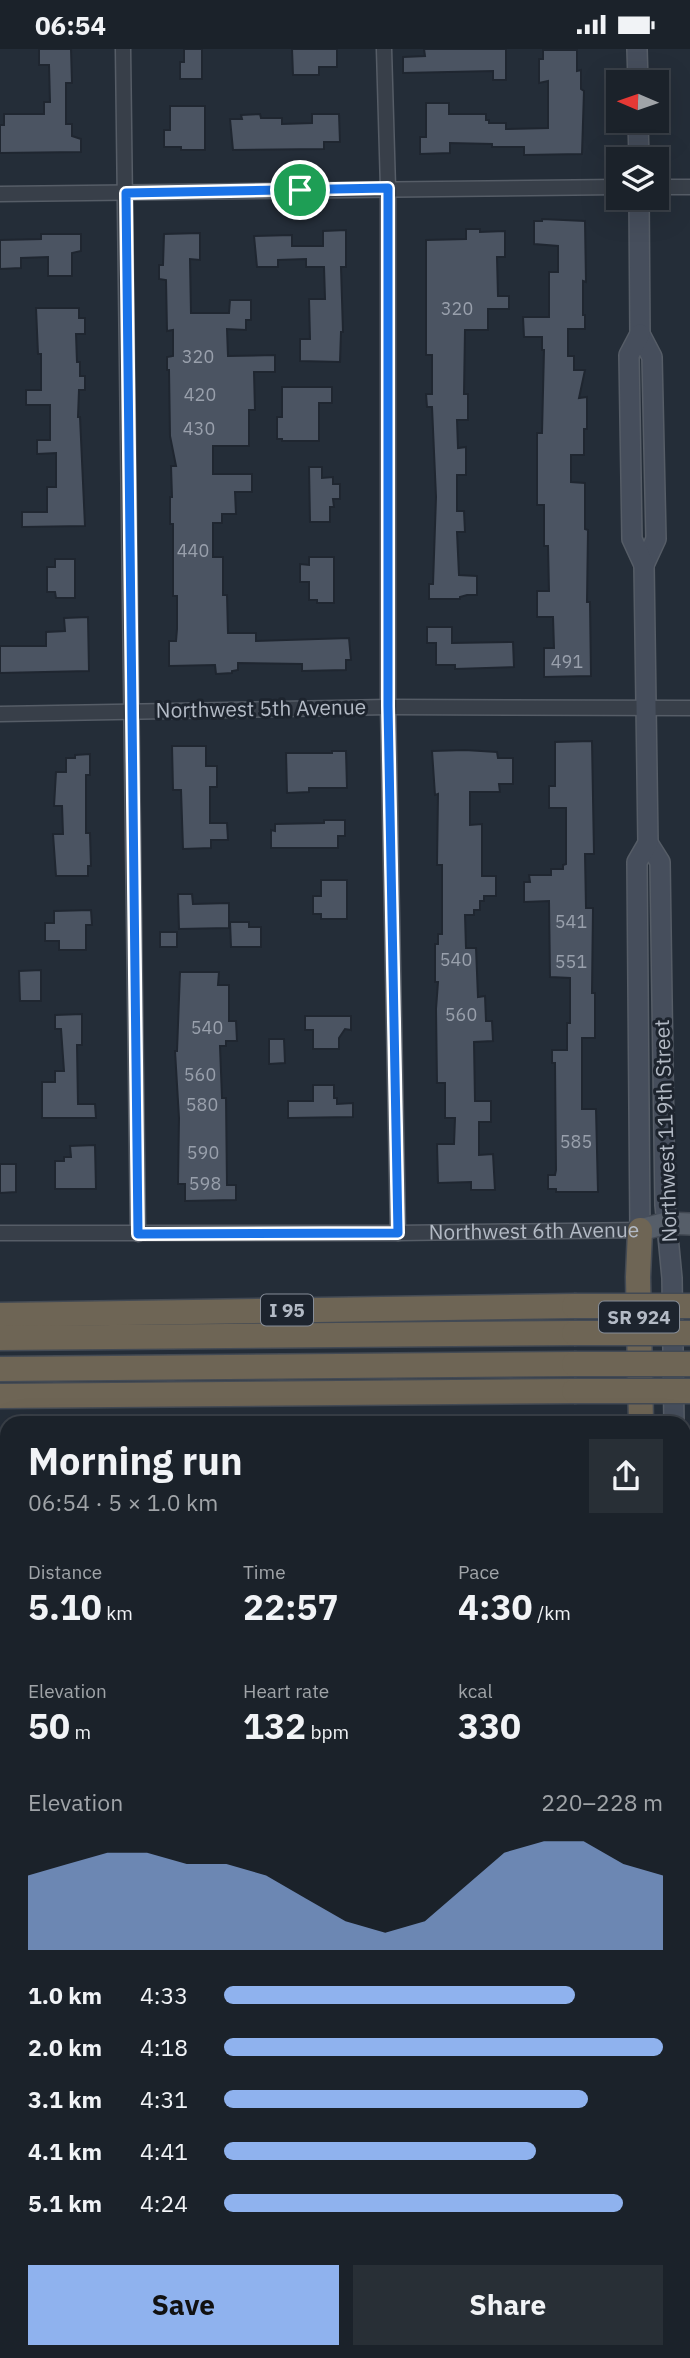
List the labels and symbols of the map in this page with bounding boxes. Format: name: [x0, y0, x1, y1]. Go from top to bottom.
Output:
north arrow: [606, 70, 668, 133]
pin: [270, 160, 330, 220]
house number: 320: [441, 297, 473, 320]
house number: 320: [182, 345, 214, 368]
house number: 420: [184, 383, 216, 406]
house number: 430: [183, 417, 215, 440]
house number: 440: [177, 539, 209, 562]
house number: 491: [551, 650, 583, 673]
street label: Northwest 5th Avenue: [155, 692, 366, 724]
house number: 541: [555, 910, 587, 933]
house number: 540: [440, 948, 472, 971]
house number: 551: [555, 950, 587, 973]
house number: 560: [445, 1003, 477, 1026]
house number: 540: [191, 1016, 223, 1039]
street label: Northwest 119th Street: [647, 1019, 683, 1243]
house number: 560: [184, 1063, 216, 1086]
house number: 580: [186, 1093, 218, 1116]
house number: 585: [560, 1130, 592, 1153]
house number: 590: [187, 1141, 219, 1164]
house number: 598: [189, 1172, 221, 1195]
street label: Northwest 6th Avenue: [428, 1215, 639, 1246]
road number: I 95: [261, 1295, 313, 1325]
road number: SR 924: [599, 1301, 679, 1333]

